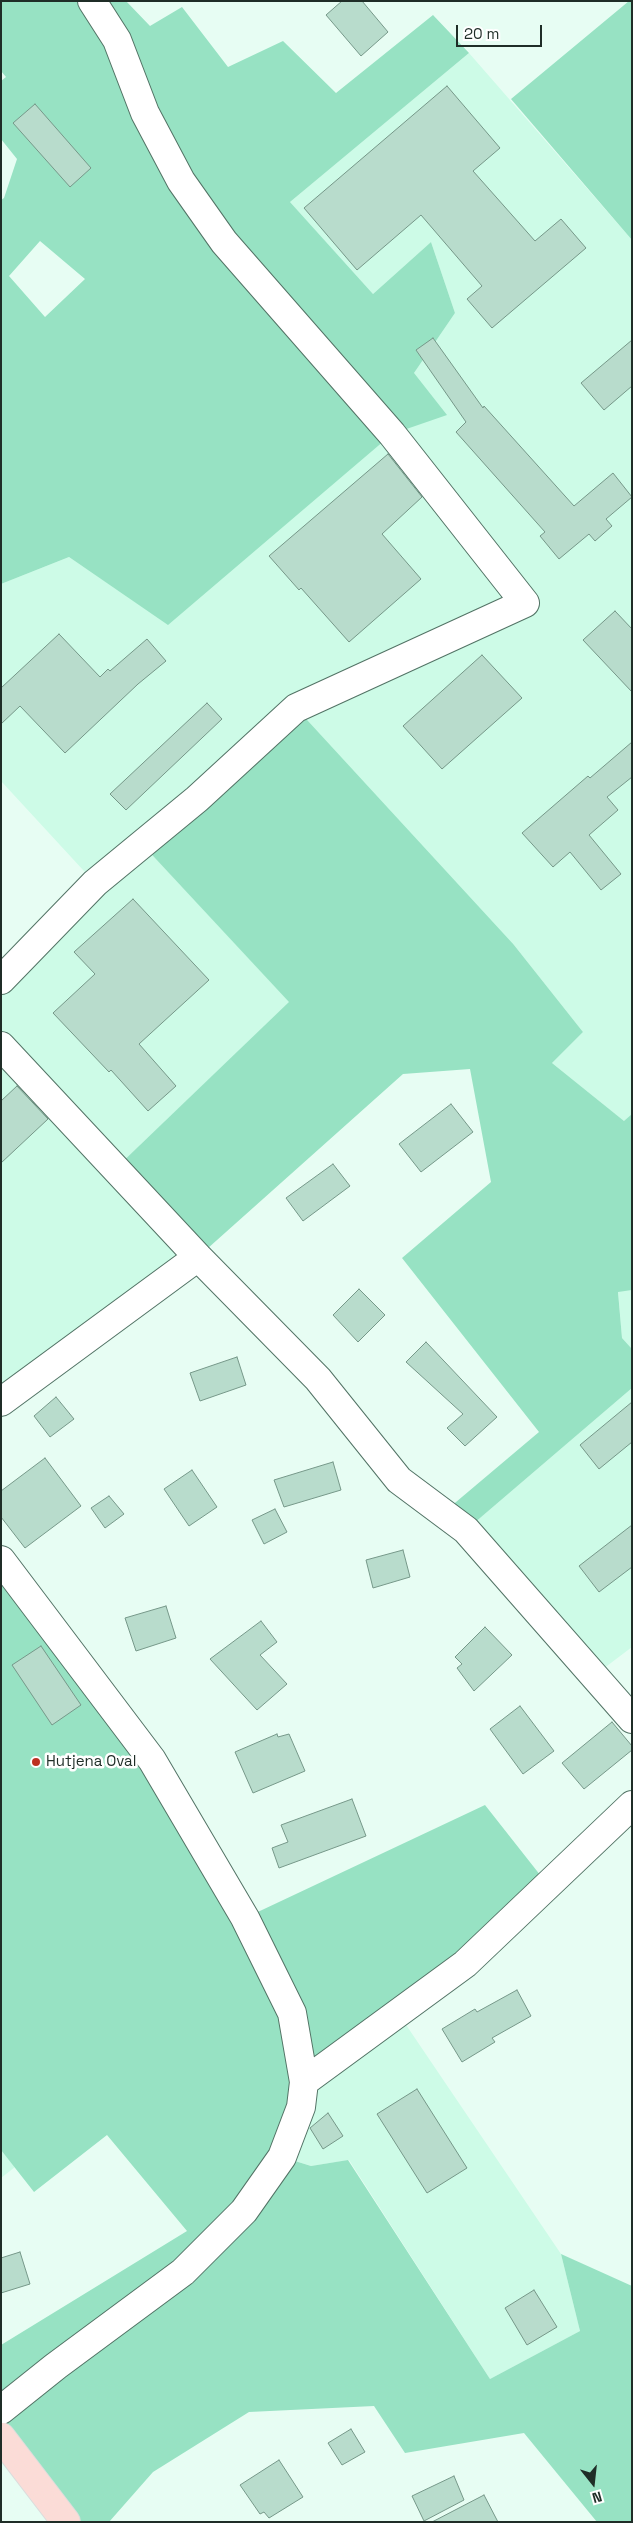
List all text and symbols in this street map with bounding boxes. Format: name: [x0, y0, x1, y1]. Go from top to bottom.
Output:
scale bar: [458, 15, 544, 47]
text: 20 m: [464, 24, 499, 43]
place label: Hutjena Oval: [46, 1753, 136, 1771]
marker: Hutjena Oval: [30, 1756, 42, 1768]
north arrow: [568, 2458, 618, 2508]
text: N: [590, 2487, 604, 2507]

